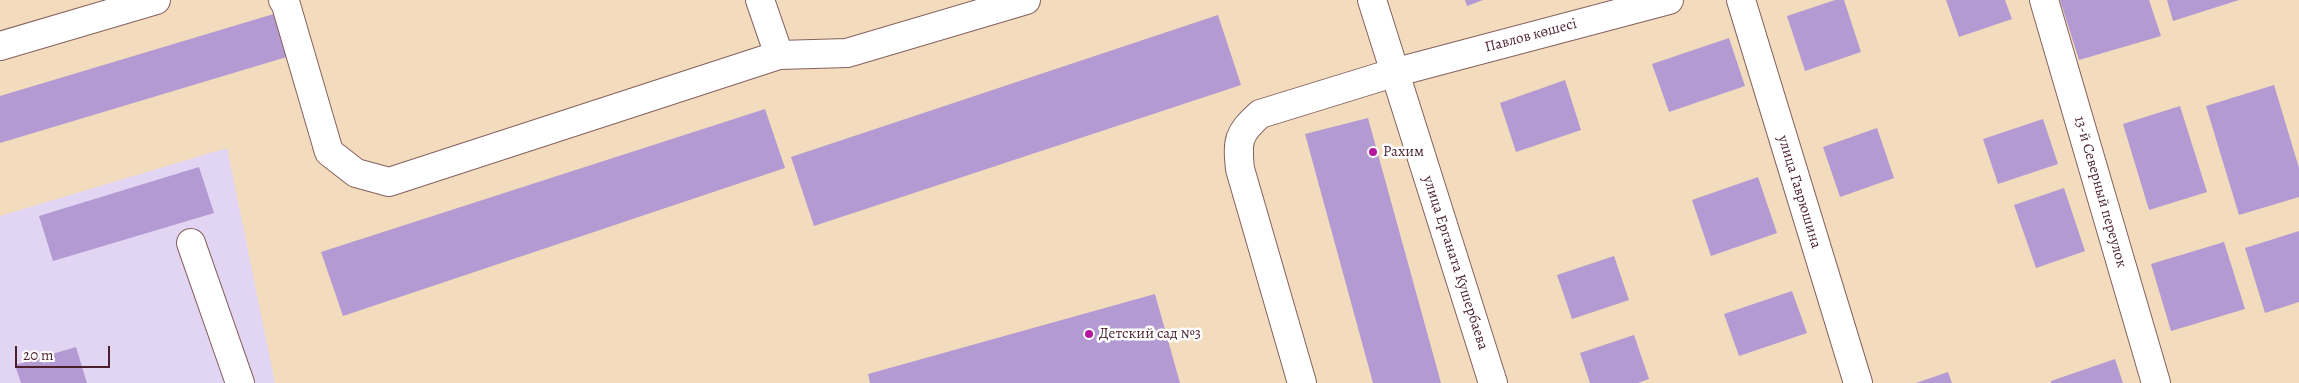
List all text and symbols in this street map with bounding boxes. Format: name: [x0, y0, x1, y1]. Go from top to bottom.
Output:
street label: Павлов көшесі: [1483, 15, 1579, 57]
street label: 13-й Северный переулок: [2070, 114, 2130, 270]
street label: улица Гаврюшина: [1773, 133, 1825, 251]
place label: Рахим: [1383, 143, 1424, 161]
marker: Рахим: [1367, 146, 1379, 158]
street label: улица Ерганата Кушербаева: [1418, 174, 1492, 352]
place label: Детский сад №3: [1099, 325, 1201, 343]
marker: Детский сад №3: [1083, 328, 1095, 340]
scale bar: [18, 336, 112, 368]
text: 20 m: [23, 345, 54, 365]

